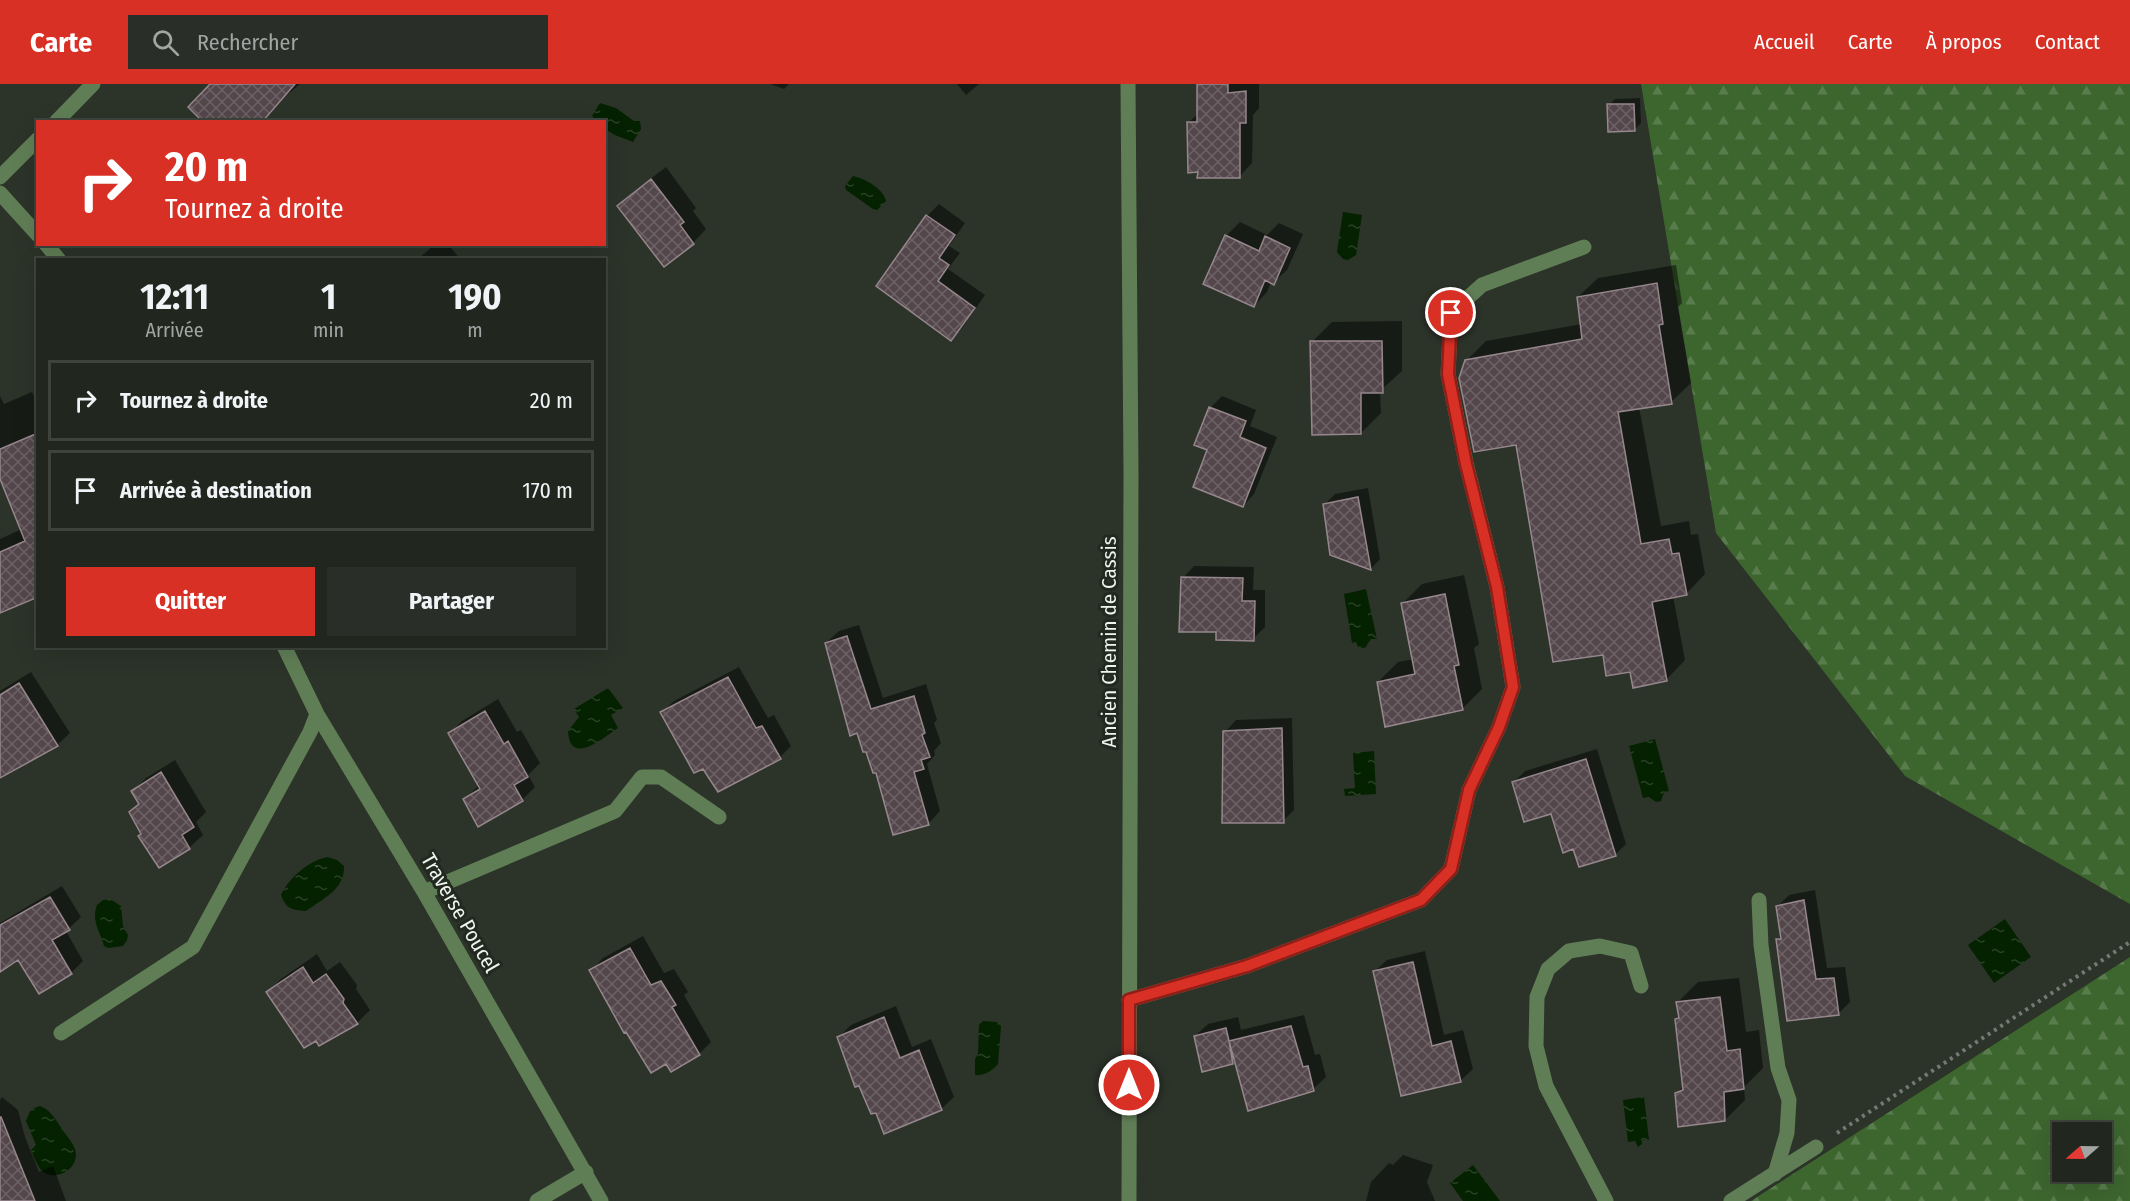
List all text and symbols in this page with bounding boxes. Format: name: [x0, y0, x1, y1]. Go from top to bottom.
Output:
search box: [128, 15, 548, 69]
text: Carte: [30, 26, 92, 59]
icon: search: [149, 26, 182, 59]
text: Rechercher: [197, 29, 298, 56]
text: Accueil: [1754, 29, 1815, 55]
text: Carte: [1848, 29, 1893, 55]
text: À propos: [1926, 29, 2002, 55]
text: Contact: [2035, 29, 2100, 55]
text: 20 m: [165, 142, 248, 192]
icon: right: [66, 144, 144, 222]
text: Tournez à droite: [165, 193, 344, 225]
text: 12:11: [140, 275, 209, 319]
text: 1: [321, 275, 336, 319]
text: 190: [448, 275, 502, 319]
pin: [1425, 287, 1476, 338]
icon: arrive: [1434, 296, 1467, 329]
text: Arrivée: [146, 318, 204, 342]
text: min: [313, 318, 344, 342]
text: m: [467, 318, 483, 342]
icon: right: [69, 384, 102, 417]
text: Tournez à droite: [120, 387, 268, 414]
text: 20 m: [530, 387, 573, 414]
icon: arrive: [69, 474, 102, 507]
text: Arrivée à destination: [120, 477, 312, 504]
text: 170 m: [522, 477, 573, 504]
street label: Ancien Chemin de Cassis: [1096, 536, 1122, 748]
button: Quitter: [66, 567, 315, 636]
button: Partager: [327, 567, 576, 636]
street label: Traverse Poucel: [415, 849, 505, 978]
position arrow: [1097, 1053, 1161, 1117]
north arrow: [2052, 1122, 2112, 1182]
map controls: [2052, 1122, 2112, 1182]

